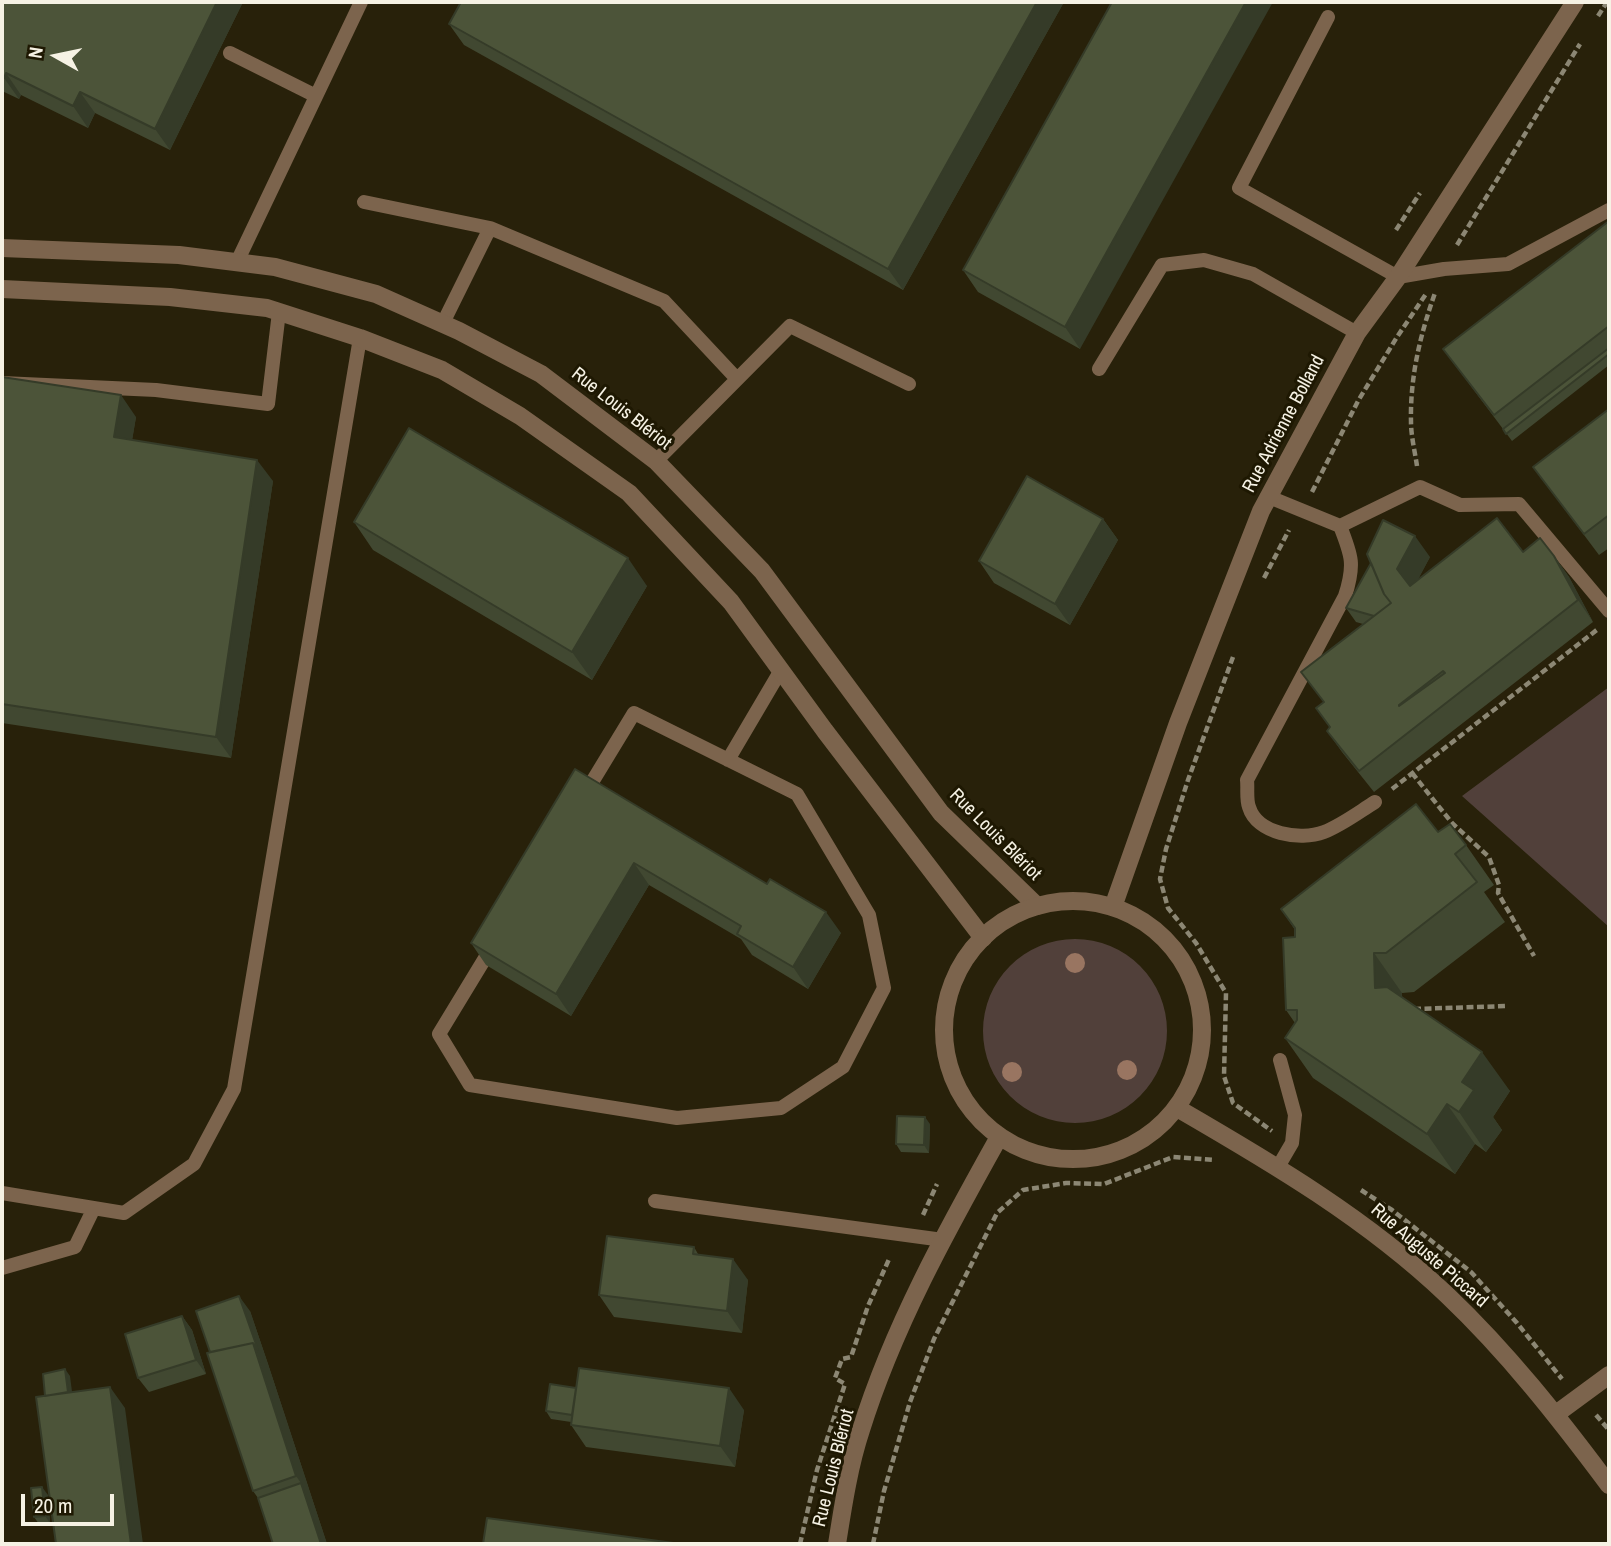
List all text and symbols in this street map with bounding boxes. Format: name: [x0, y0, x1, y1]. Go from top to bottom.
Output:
north arrow: [21, 21, 91, 91]
text: N: [22, 45, 49, 60]
street label: Rue Adrienne Bolland: [1238, 351, 1330, 497]
street label: Rue Louis Blériot: [567, 363, 675, 455]
street label: Rue Louis Blériot: [944, 784, 1046, 886]
street label: Rue Auguste Piccard: [1366, 1199, 1492, 1313]
street label: Rue Louis Blériot: [808, 1407, 860, 1529]
scale bar: [24, 1480, 117, 1524]
text: 20 m: [34, 1491, 72, 1520]

